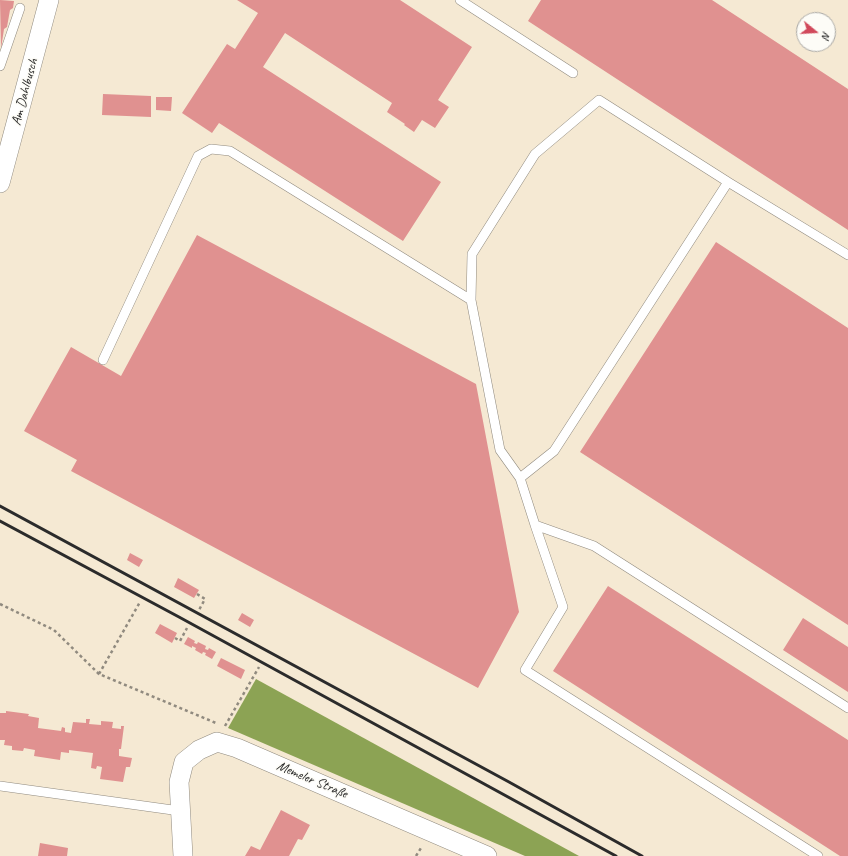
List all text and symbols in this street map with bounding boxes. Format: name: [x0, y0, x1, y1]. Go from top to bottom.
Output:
north arrow: [796, 12, 836, 52]
text: N: [819, 30, 834, 41]
street label: Am Dahlbusch: [8, 57, 42, 127]
street label: Memeler Straße: [274, 758, 350, 802]

